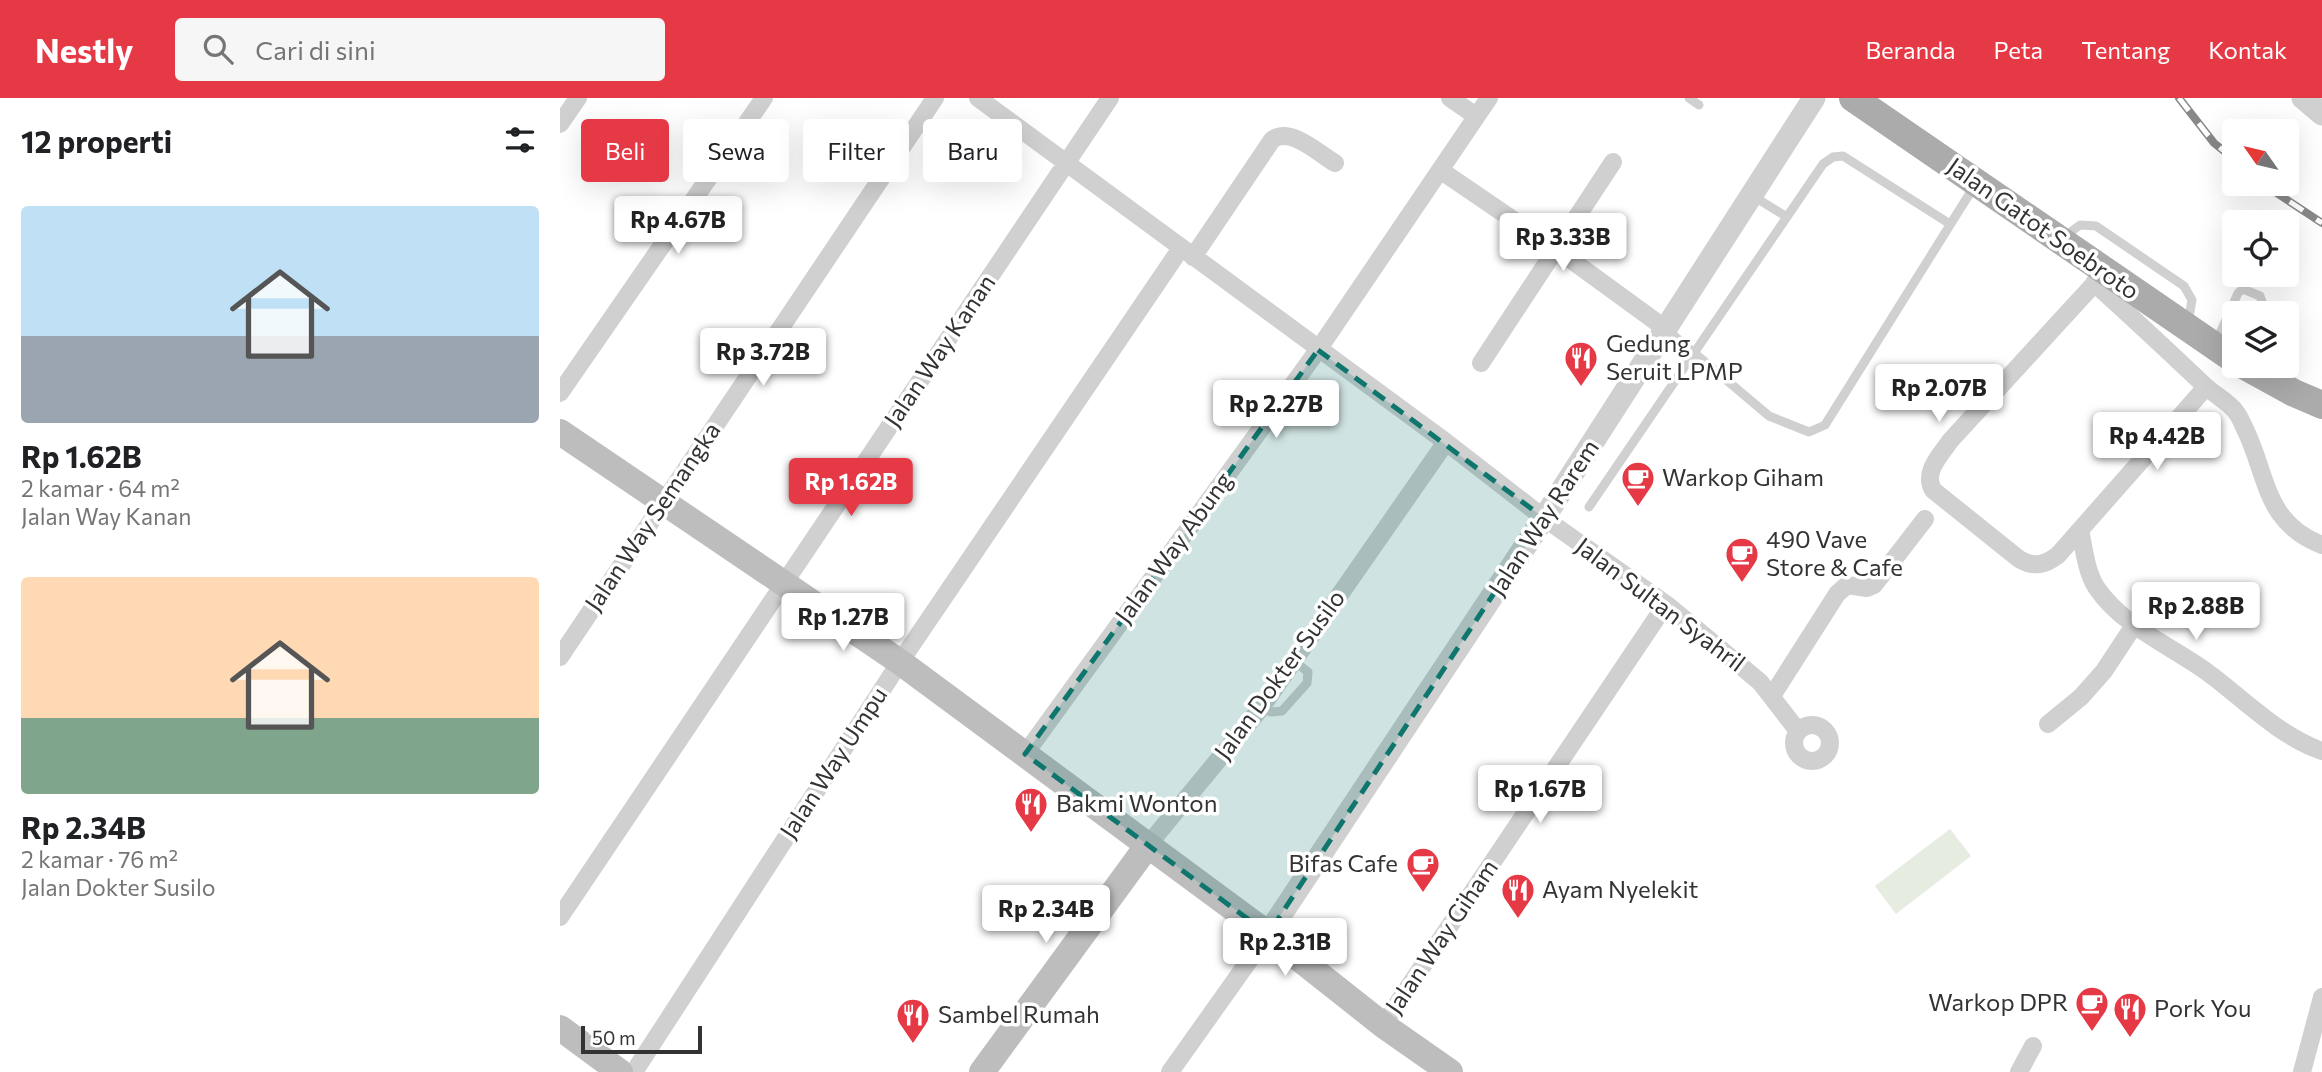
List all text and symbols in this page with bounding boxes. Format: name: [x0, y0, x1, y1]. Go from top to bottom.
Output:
search box: [175, 18, 665, 81]
text: Nestly: [35, 29, 133, 70]
icon: search: [199, 30, 237, 68]
text: Cari di sini: [255, 34, 376, 65]
text: Beranda: [1865, 35, 1956, 64]
text: Peta: [1994, 35, 2043, 64]
text: Tentang: [2081, 35, 2170, 64]
text: Kontak: [2208, 35, 2287, 64]
chip: Beli: [581, 119, 669, 182]
chip: Sewa: [683, 119, 789, 182]
chip: Filter: [803, 119, 909, 182]
chip: Baru: [923, 119, 1022, 182]
north arrow: [2222, 119, 2300, 196]
map controls: [2222, 119, 2299, 378]
icon: filters: [501, 121, 539, 159]
text: 12 properti: [21, 122, 172, 159]
street label: Jalan Gatot Soebroto: [1942, 151, 2145, 305]
pin: Rp 4.67B: [606, 197, 750, 256]
text: Rp 4.67B: [630, 205, 726, 233]
button: locate: [2222, 210, 2299, 287]
pin: Rp 3.33B: [1491, 214, 1635, 273]
text: Rp 3.33B: [1516, 222, 1610, 250]
icon: home: [217, 251, 343, 377]
street label: Jalan Way Kanan: [877, 268, 1000, 432]
button: layers: [2222, 301, 2299, 378]
pin: Rp 3.72B: [691, 328, 835, 388]
place label: Gedung Seruit LPMP: [1606, 328, 1743, 385]
text: Rp 3.72B: [716, 337, 810, 365]
restaurant icon: Gedung Seruit LPMP: [1562, 339, 1600, 388]
pin: Rp 2.07B: [1867, 364, 2011, 424]
text: Rp 2.07B: [1891, 373, 1987, 401]
pin: Rp 2.27B: [1204, 380, 1348, 440]
text: Rp 2.27B: [1229, 389, 1323, 417]
pin: Rp 4.42B: [2085, 412, 2229, 472]
street label: Jalan Way Semangka: [578, 416, 726, 616]
text: Rp 4.42B: [2109, 421, 2205, 449]
street label: Jalan Way Rarem: [1481, 434, 1604, 601]
text: Rp 1.62B: [21, 437, 142, 474]
pin: Rp 1.62B: [779, 458, 923, 518]
cafe icon: Warkop Giham: [1619, 459, 1657, 508]
place label: Warkop Giham: [1662, 462, 1824, 491]
street label: Jalan Way Abung: [1108, 466, 1237, 628]
text: Rp 1.62B: [805, 467, 897, 495]
text: 2 kamar · 64 m²: [21, 474, 180, 502]
text: Jalan Way Kanan: [21, 502, 191, 530]
place label: 490 Vave Store & Cafe: [1766, 524, 1903, 581]
street label: Jalan Sultan Syahril: [1570, 531, 1751, 677]
cafe icon: 490 Vave Store & Cafe: [1723, 535, 1761, 584]
pin: Rp 2.88B: [2124, 582, 2268, 642]
street label: Jalan Dokter Susilo: [1207, 583, 1350, 765]
text: Rp 2.88B: [2148, 591, 2244, 619]
pin: Rp 1.27B: [771, 594, 915, 653]
text: Rp 1.27B: [797, 602, 889, 630]
icon: home: [217, 622, 343, 748]
street label: Jalan Way Umpu: [773, 681, 893, 844]
pin: Rp 1.67B: [1468, 766, 1612, 825]
text: Rp 1.67B: [1494, 774, 1586, 802]
restaurant icon: Bakmi Wonton: [1012, 785, 1050, 834]
place label: Bakmi Wonton: [1056, 788, 1217, 817]
text: Rp 2.34B: [21, 808, 146, 845]
text: 2 kamar · 76 m²: [21, 845, 178, 873]
cafe icon: Bifas Cafe: [1404, 845, 1442, 894]
place label: Bifas Cafe: [1288, 848, 1398, 877]
street label: Jalan Way Giham: [1378, 853, 1503, 1019]
restaurant icon: Ayam Nyelekit: [1499, 871, 1537, 920]
text: Jalan Dokter Susilo: [21, 873, 216, 901]
place label: Ayam Nyelekit: [1542, 874, 1699, 903]
pin: Rp 2.34B: [974, 886, 1118, 945]
text: Rp 2.34B: [998, 894, 1094, 922]
pin: Rp 2.31B: [1213, 918, 1357, 978]
text: Rp 2.31B: [1239, 927, 1331, 955]
cafe icon: Warkop DPR: [2073, 984, 2111, 1033]
place label: Warkop DPR: [1928, 987, 2068, 1016]
restaurant icon: Pork You: [2111, 990, 2149, 1039]
place label: Pork You: [2154, 993, 2251, 1022]
restaurant icon: Sambel Rumah: [894, 996, 932, 1045]
place label: Sambel Rumah: [938, 999, 1100, 1028]
scale bar: [581, 1023, 702, 1055]
text: 50 m: [592, 1026, 636, 1049]

